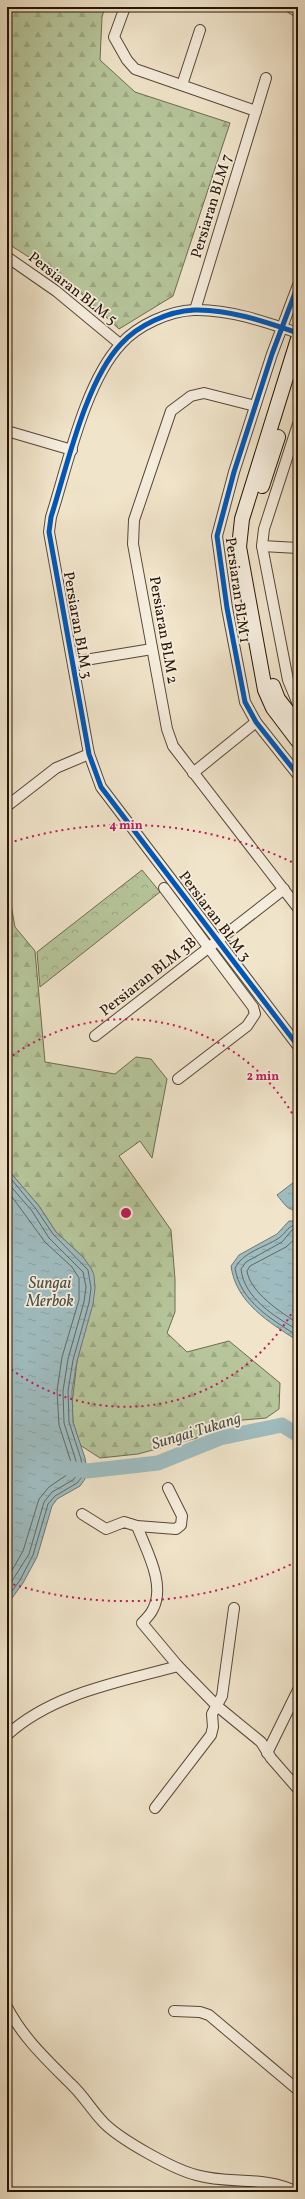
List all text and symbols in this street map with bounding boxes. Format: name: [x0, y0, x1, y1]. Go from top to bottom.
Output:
street label: Persiaran BLM 7: [187, 152, 238, 261]
street label: Persiaran BLM 5: [23, 248, 121, 331]
street label: Persiaran BLM 1: [219, 536, 254, 644]
street label: Persiaran BLM 3: [57, 570, 96, 680]
street label: Persiaran BLM 2: [143, 575, 182, 686]
text: 4 min: [109, 818, 143, 834]
street label: Persiaran BLM 3: [173, 867, 255, 966]
street label: Persiaran BLM 3B: [96, 933, 202, 1022]
text: 2 min: [247, 1069, 279, 1085]
centre of rings: [119, 1206, 133, 1220]
water label: Sungai Merbok: [25, 1273, 74, 1313]
water label: Sungai Tukang: [149, 1408, 244, 1456]

